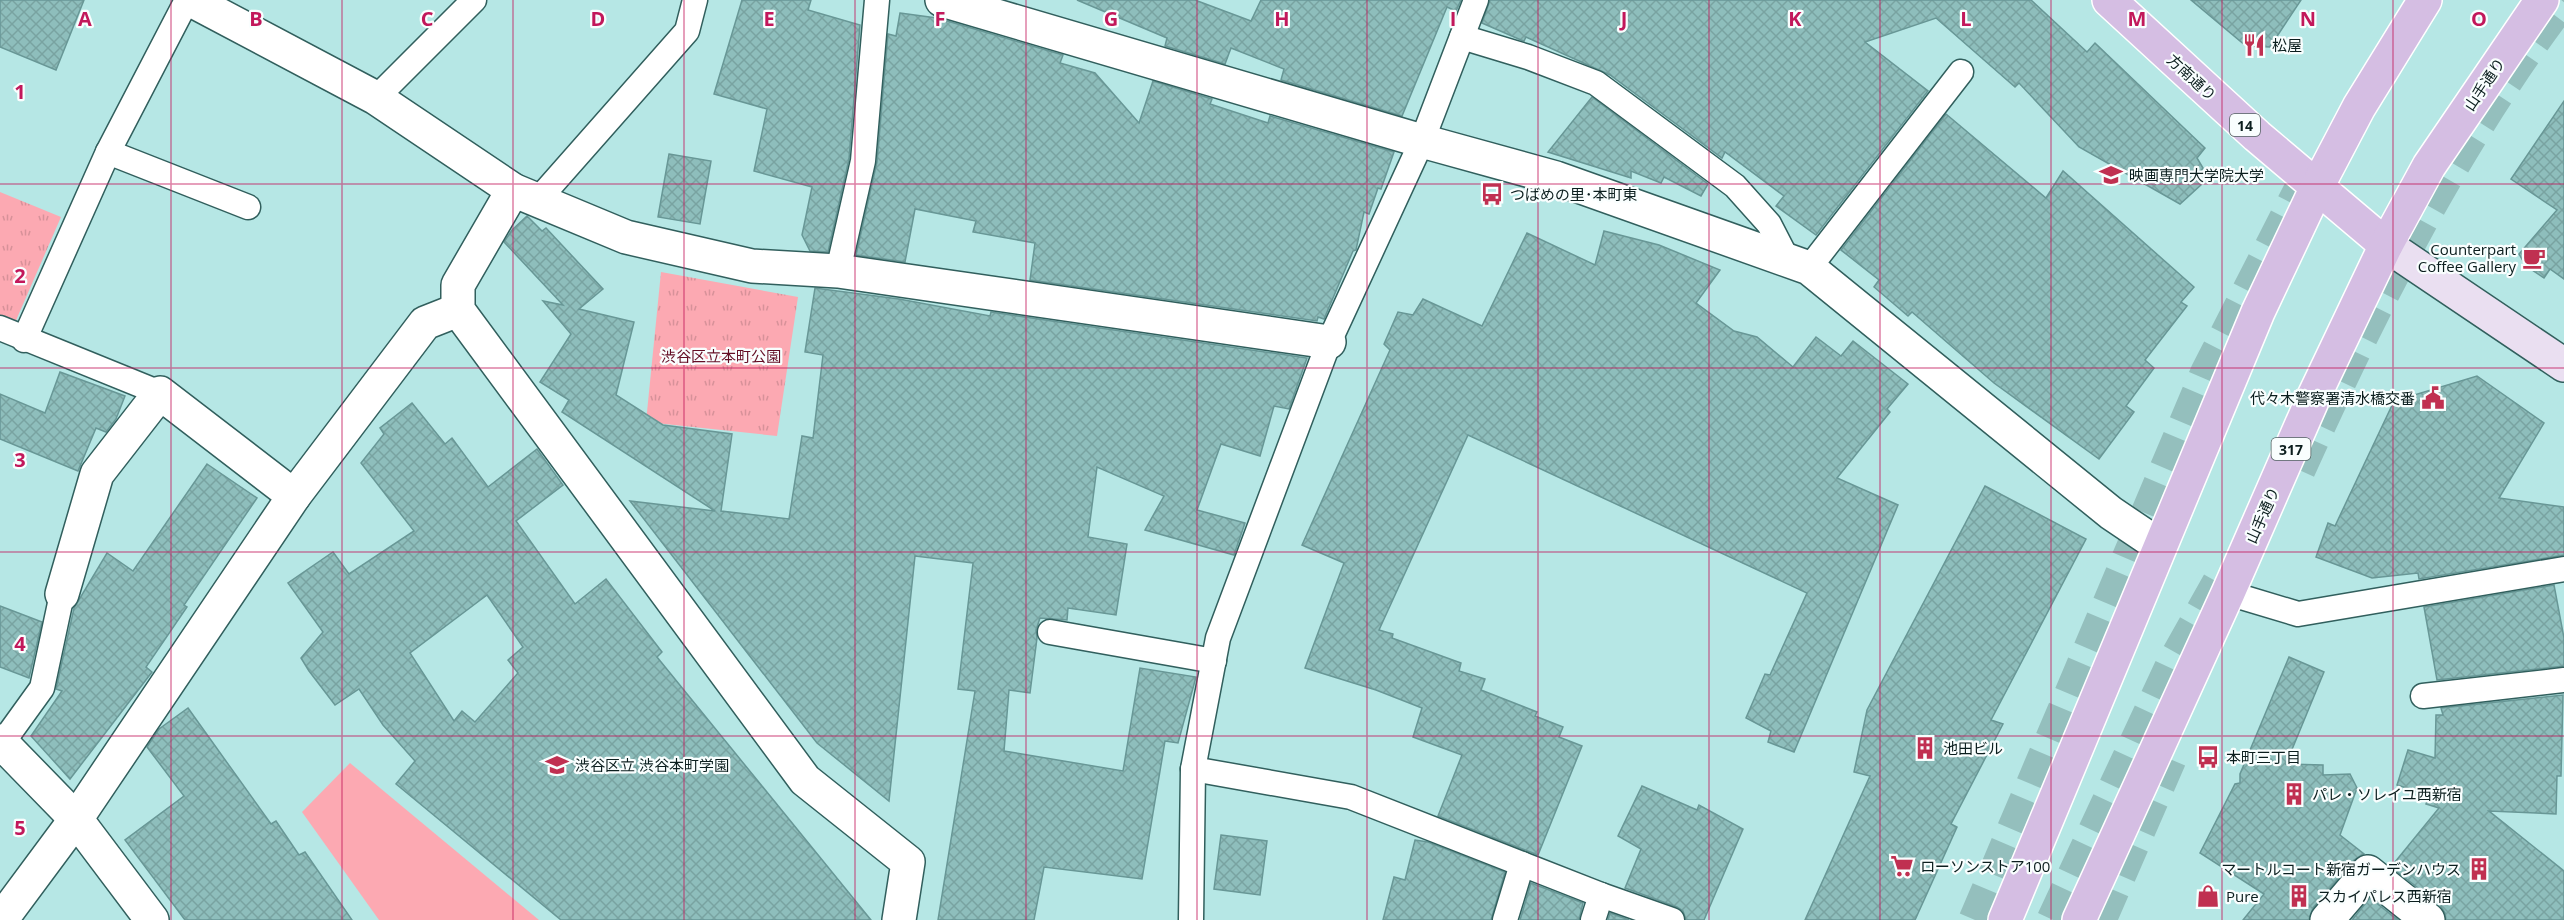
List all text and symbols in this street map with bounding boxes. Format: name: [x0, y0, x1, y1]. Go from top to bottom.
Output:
text: A: [78, 5, 92, 32]
text: B: [249, 5, 263, 32]
text: C: [421, 5, 434, 32]
text: D: [591, 5, 605, 32]
text: E: [763, 5, 775, 32]
text: F: [935, 5, 945, 32]
text: G: [1104, 5, 1118, 32]
text: H: [1274, 5, 1290, 32]
text: I: [1450, 5, 1456, 32]
text: J: [1619, 5, 1627, 32]
text: K: [1788, 5, 1802, 32]
text: L: [1960, 5, 1972, 32]
text: M: [2128, 5, 2146, 32]
text: N: [2300, 5, 2316, 32]
text: O: [2471, 5, 2487, 32]
restaurant icon: 松屋: [2241, 32, 2267, 58]
place label: 松屋: [2272, 35, 2302, 55]
street label: 方南通り: [2163, 49, 2221, 105]
street label: 山手通り: [2459, 54, 2509, 114]
text: 1: [14, 78, 26, 105]
road number: 14: [2230, 114, 2260, 136]
school or university icon: 映画専門大学院大学: [2098, 162, 2124, 188]
place label: 映画専門大学院大学: [2129, 165, 2264, 185]
bus stop icon: つばめの里･本町東: [1479, 181, 1505, 207]
place label: つばめの里･本町東: [1510, 184, 1638, 204]
place label: Counterpart Coffee Gallery: [2418, 239, 2516, 276]
cafe icon: Counterpart Coffee Gallery: [2521, 245, 2547, 271]
text: 2: [14, 262, 26, 289]
park label: 渋谷区立本町公園: [661, 346, 781, 366]
public building icon: 代々木警察署清水橋交番: [2420, 385, 2446, 411]
place label: 代々木警察署清水橋交番: [2250, 388, 2415, 408]
road number: 317: [2272, 438, 2310, 460]
text: 3: [14, 446, 26, 473]
street label: 山手通り: [2241, 484, 2283, 546]
text: 4: [14, 630, 26, 657]
building icon: 池田ビル: [1912, 735, 1938, 761]
place label: 池田ビル: [1943, 738, 2003, 758]
bus stop icon: 本町三丁目: [2195, 744, 2221, 770]
place label: 本町三丁目: [2226, 747, 2301, 767]
school or university icon: 渋谷区立 渋谷本町学園: [544, 752, 570, 778]
place label: 渋谷区立 渋谷本町学園: [575, 755, 729, 775]
building icon: パレ・ソレイユ西新宿: [2281, 781, 2307, 807]
place label: パレ・ソレイユ西新宿: [2312, 784, 2462, 804]
text: 5: [14, 814, 26, 841]
supermarket icon: ローソンストア100: [1889, 853, 1915, 879]
place label: ローソンストア100: [1920, 856, 2050, 876]
building icon: マートルコート新宿ガーデンハウス: [2466, 856, 2492, 882]
place label: マートルコート新宿ガーデンハウス: [2221, 859, 2461, 879]
shop icon: Pure: [2195, 883, 2221, 909]
building icon: スカイパレス西新宿: [2286, 883, 2312, 909]
place label: Pure: [2226, 886, 2259, 906]
place label: スカイパレス西新宿: [2317, 886, 2452, 906]

